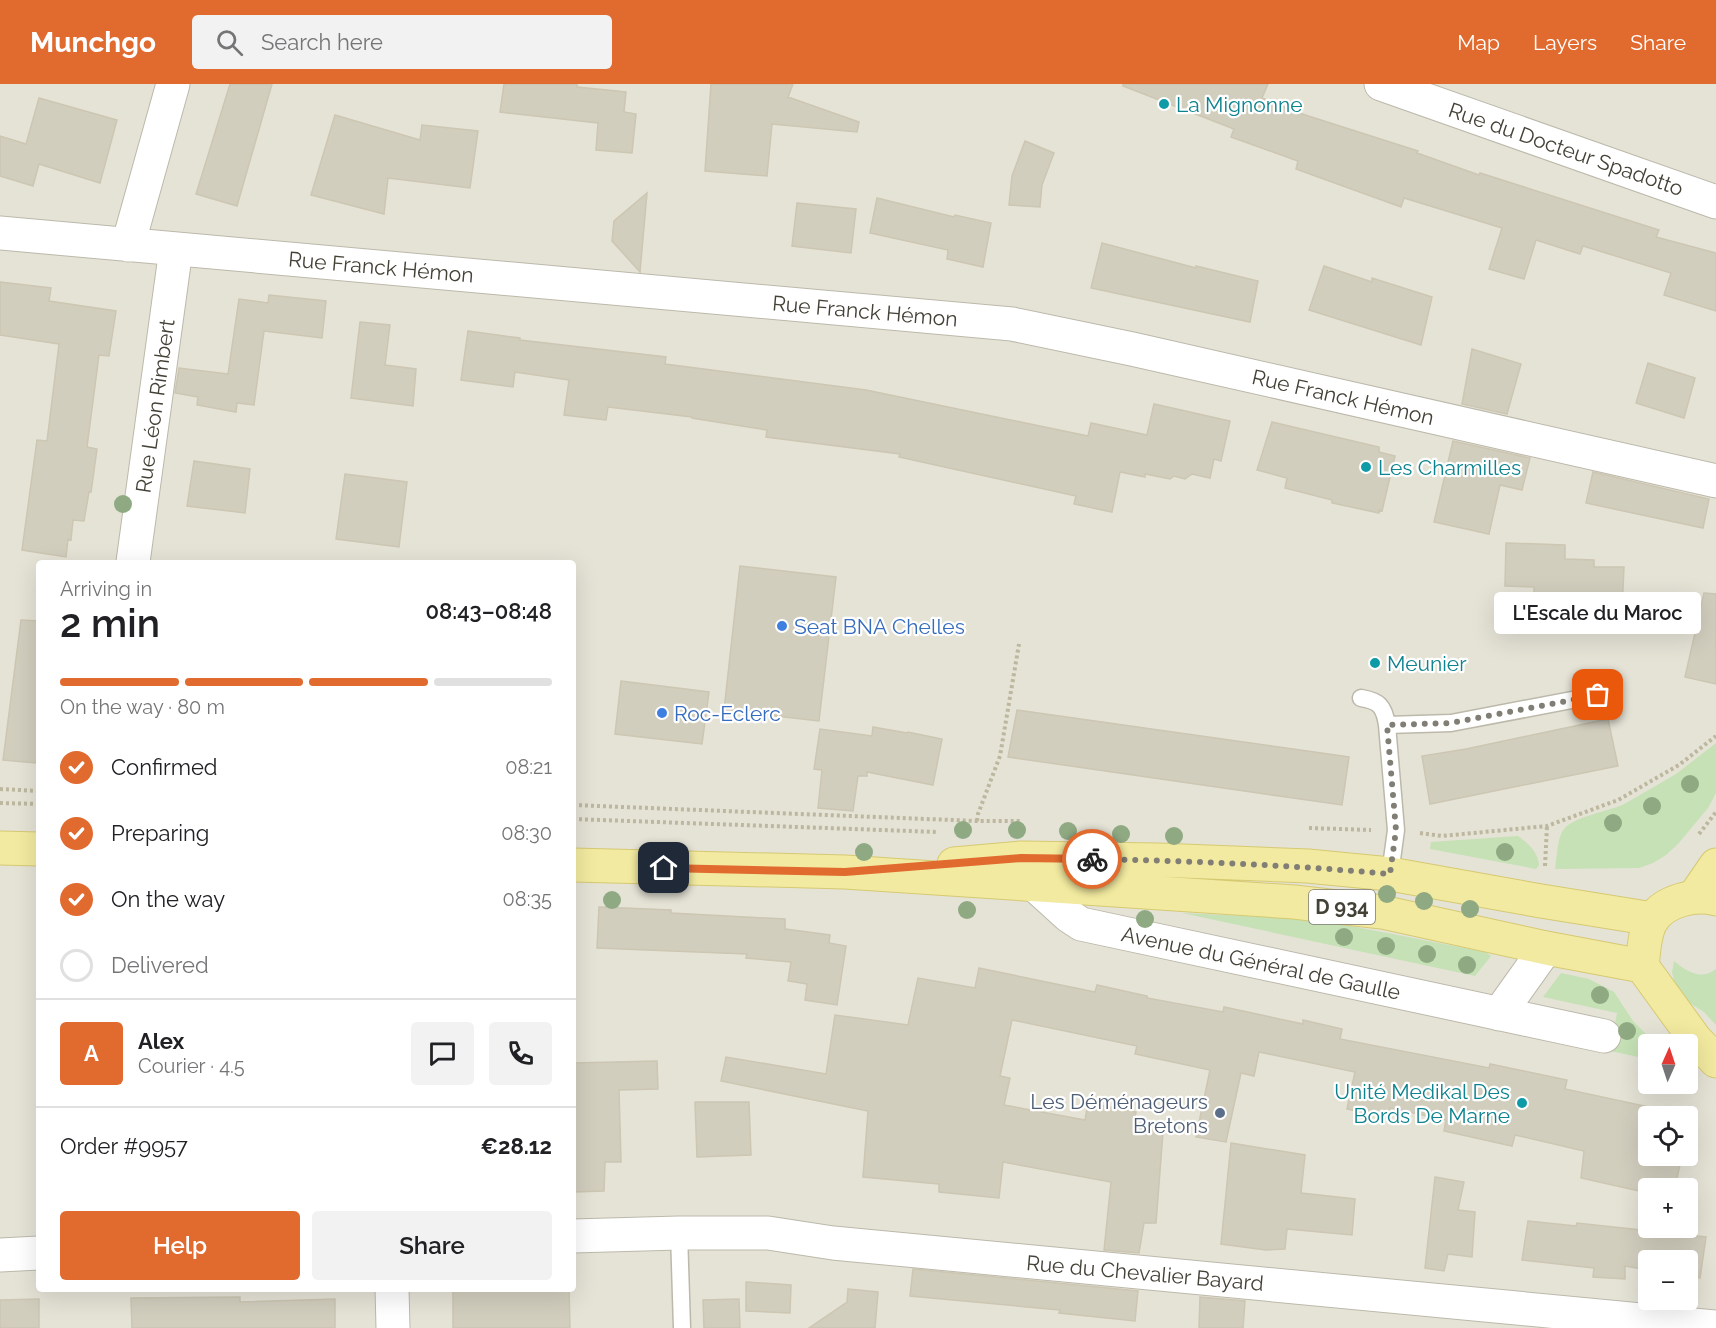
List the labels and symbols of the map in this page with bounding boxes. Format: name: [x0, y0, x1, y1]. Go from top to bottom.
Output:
place label: La Mignonne: [1176, 92, 1303, 117]
marker: La Mignonne: [1157, 97, 1171, 111]
street label: Rue du Docteur Spadotto: [1445, 97, 1687, 201]
street label: Rue Franck Hémon: [287, 246, 475, 288]
street label: Rue Franck Hémon: [771, 290, 959, 332]
street label: Rue Léon Rimbert: [130, 317, 180, 495]
street label: Rue Franck Hémon: [1250, 364, 1436, 430]
place label: Les Charmilles: [1378, 455, 1521, 480]
marker: Les Charmilles: [1359, 460, 1373, 474]
callout: L'Escale du Maroc: [1494, 593, 1702, 635]
place label: Seat BNA Chelles: [794, 614, 965, 639]
marker: Seat BNA Chelles: [775, 619, 789, 633]
place label: Meunier: [1387, 651, 1467, 676]
marker: Meunier: [1368, 656, 1382, 670]
pin: [1572, 669, 1623, 720]
place label: Roc-Eclerc: [674, 701, 781, 726]
marker: Roc-Eclerc: [655, 706, 669, 720]
courier: [1062, 829, 1122, 889]
pin: [638, 842, 689, 893]
road number: D 934: [1309, 890, 1375, 924]
street label: Avenue du Général de Gaulle: [1119, 921, 1403, 1005]
north arrow: [1638, 1034, 1698, 1094]
place label: Unité Medikal Des Bords De Marne: [1334, 1079, 1510, 1128]
place label: Les Déménageurs Bretons: [1030, 1089, 1208, 1138]
marker: Unité Medikal Des Bords De Marne: [1515, 1096, 1529, 1110]
marker: Les Déménageurs Bretons: [1213, 1106, 1227, 1120]
street label: Rue du Chevalier Bayard: [1025, 1250, 1265, 1296]

